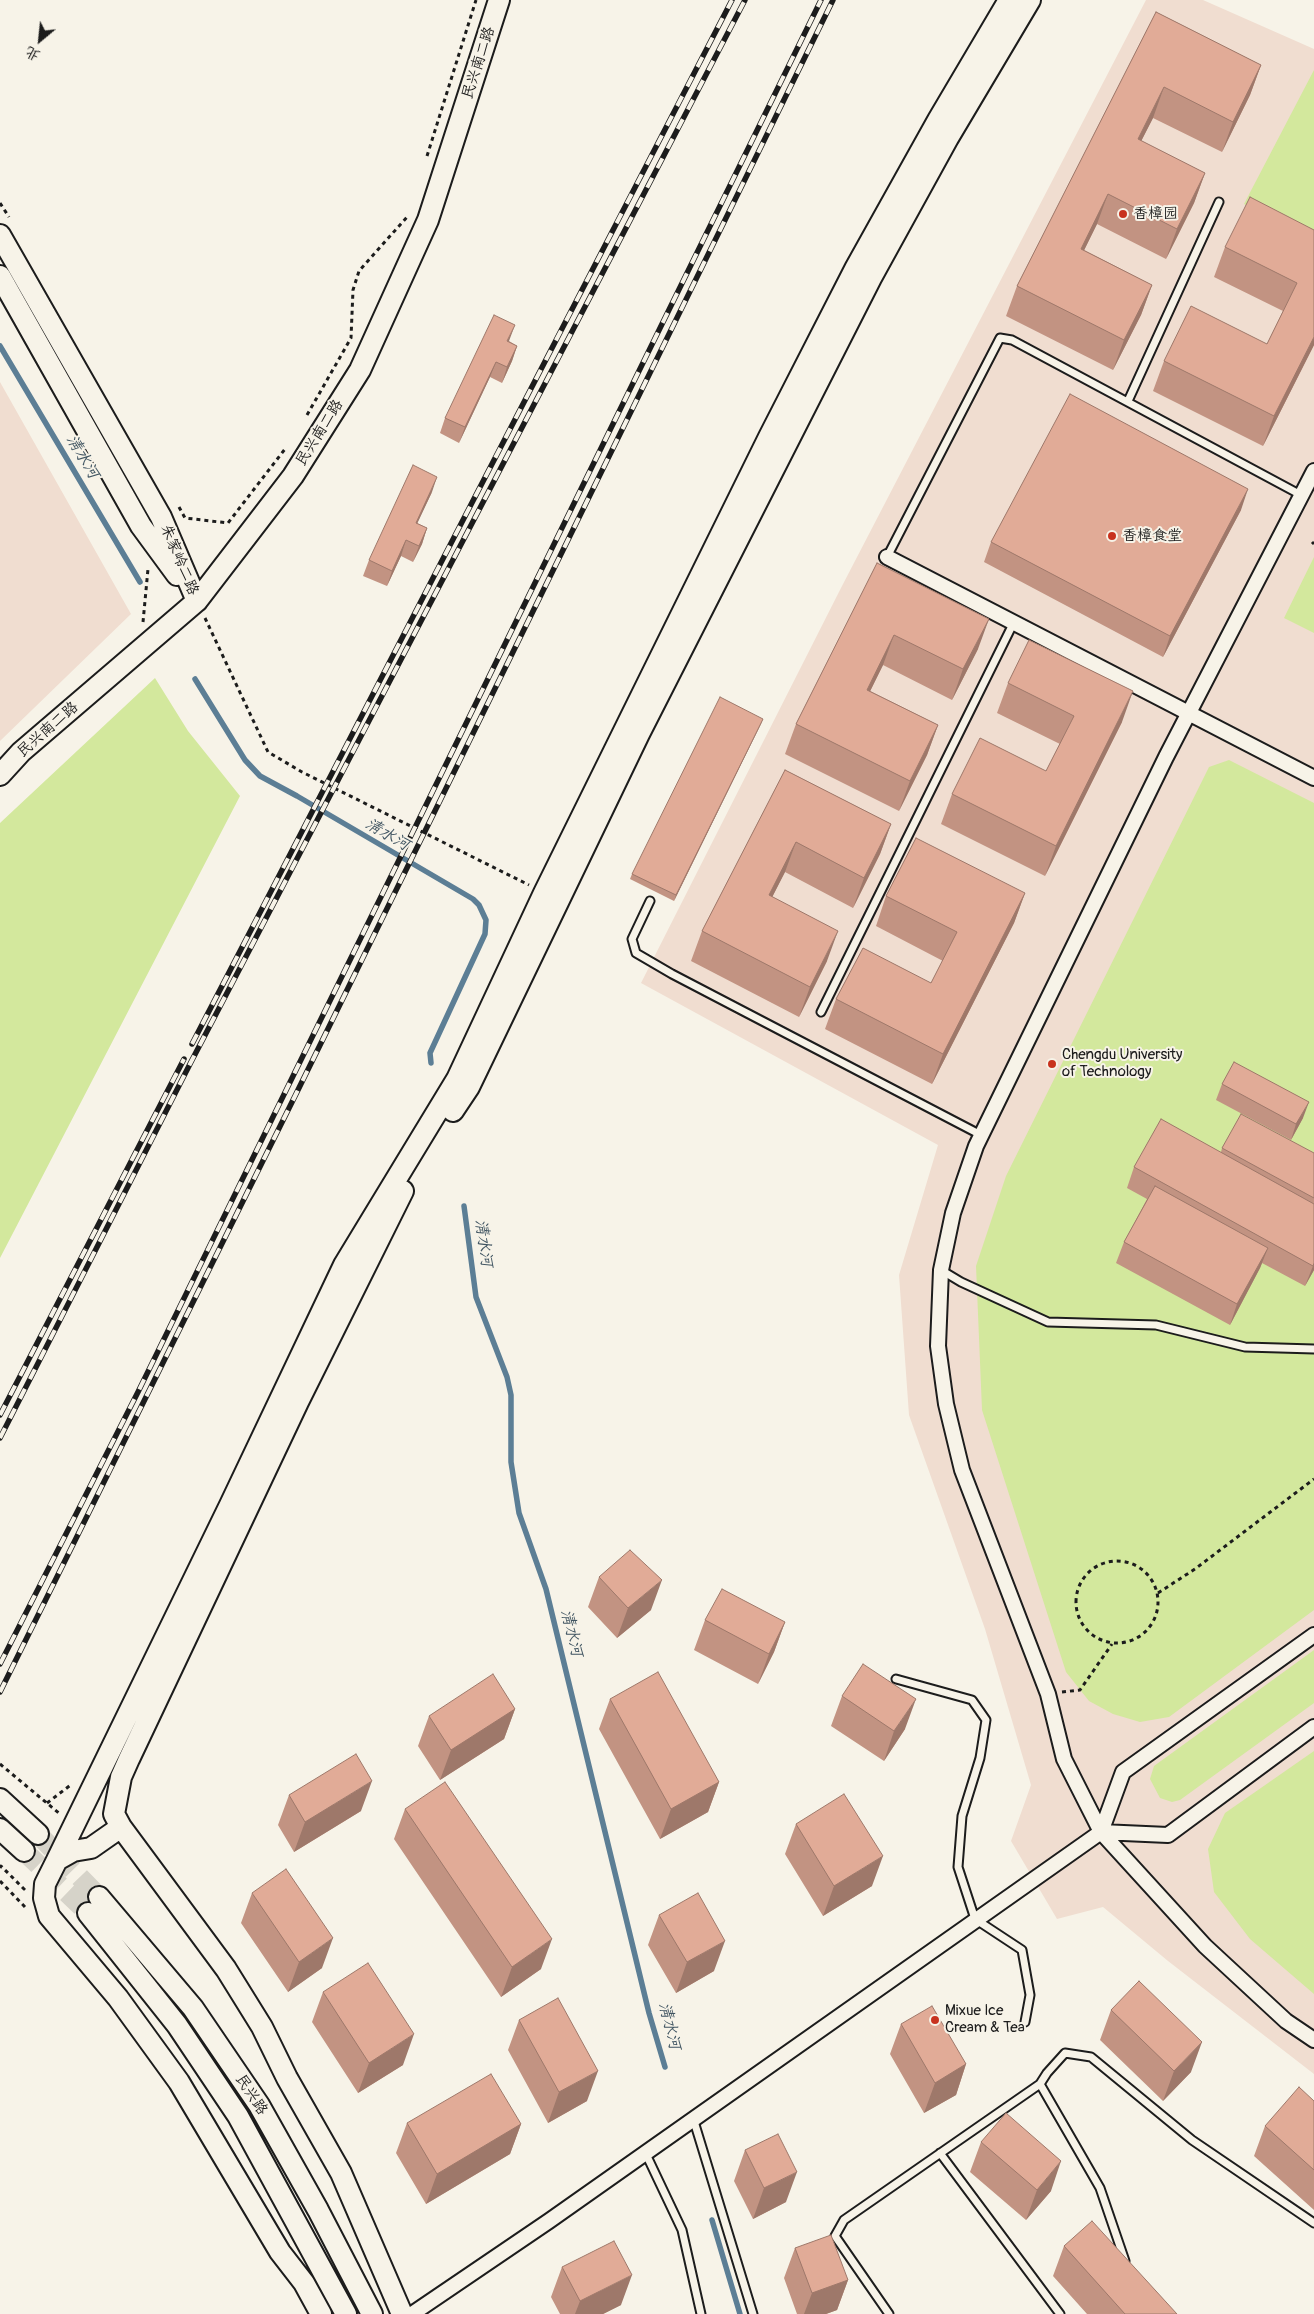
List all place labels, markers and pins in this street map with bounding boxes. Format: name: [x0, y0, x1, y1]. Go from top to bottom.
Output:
place label: 香樟园: [1133, 205, 1178, 223]
marker: 香樟园: [1117, 208, 1129, 220]
place label: 香樟食堂: [1122, 527, 1182, 545]
marker: 香樟食堂: [1106, 530, 1118, 542]
place label: Chengdu University of Technology: [1062, 1046, 1182, 1081]
marker: Chengdu University of Technology: [1046, 1058, 1058, 1070]
place label: Mixue Ice Cream & Tea: [945, 2002, 1025, 2037]
marker: Mixue Ice Cream & Tea: [929, 2014, 941, 2026]

